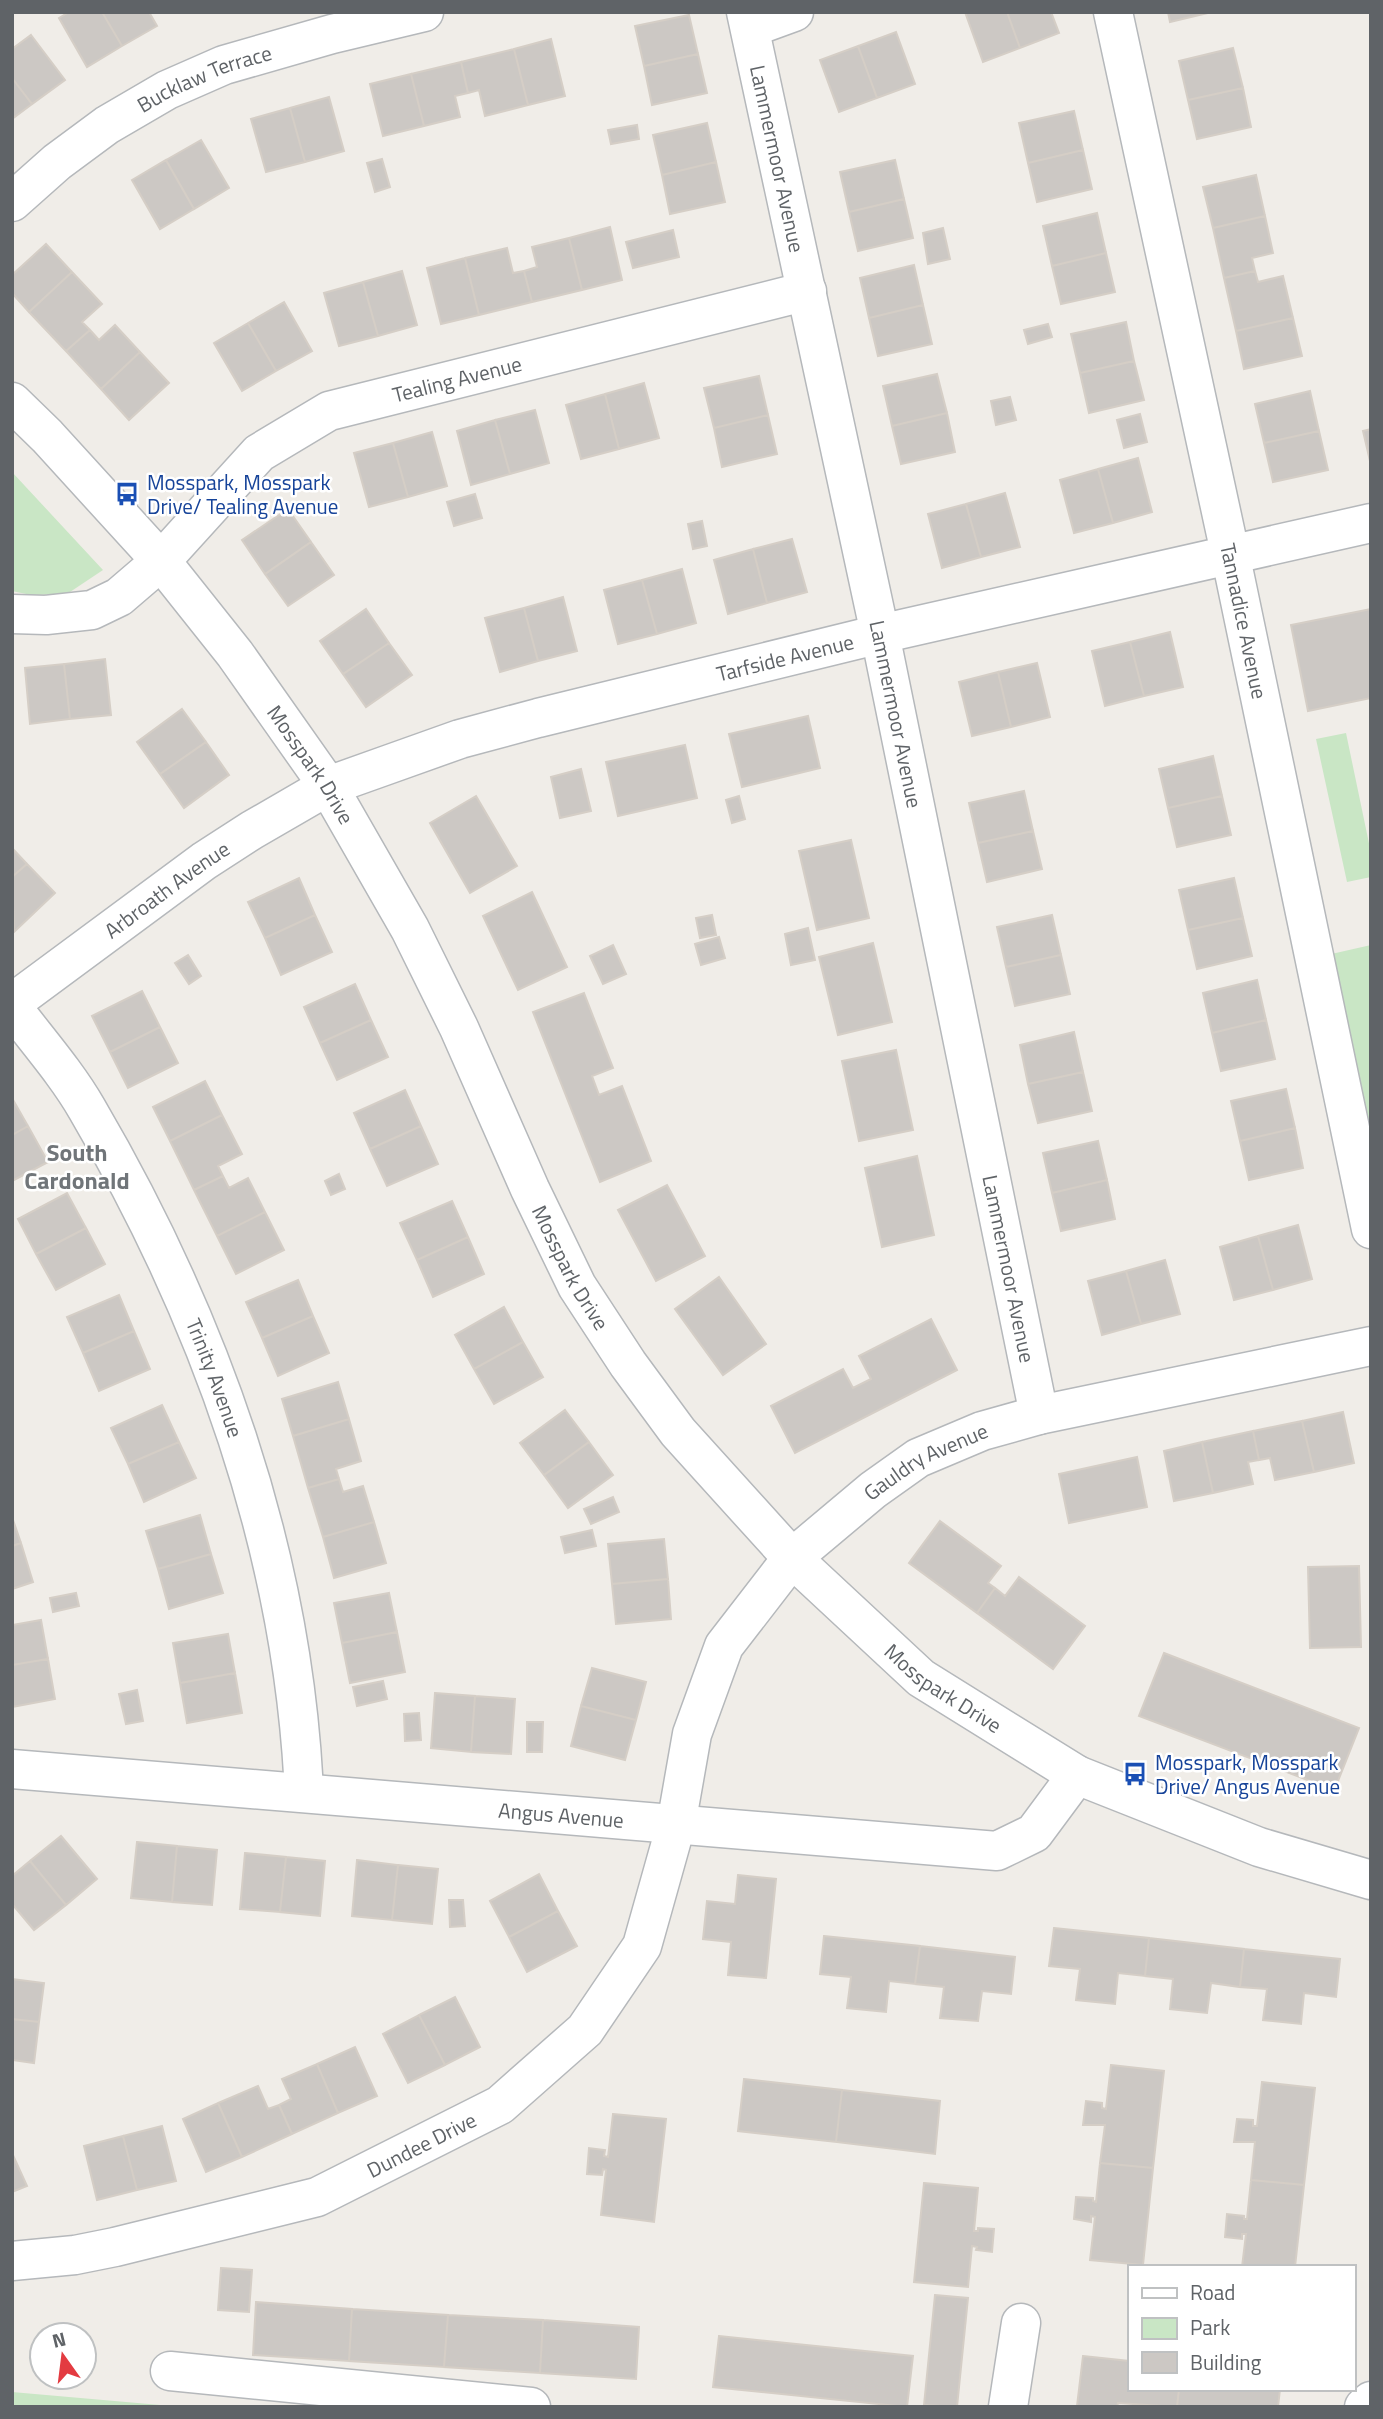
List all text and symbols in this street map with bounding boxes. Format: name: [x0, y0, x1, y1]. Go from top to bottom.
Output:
street label: Bucklaw Terrace: [131, 36, 275, 120]
street label: Lammermoor Avenue: [742, 62, 813, 255]
street label: Tealing Avenue: [389, 347, 525, 410]
place label: Mosspark, Mosspark Drive/ Tealing Avenue: [147, 466, 338, 522]
bus stop icon: Mosspark, Mosspark Drive/ Tealing Avenue: [113, 480, 141, 508]
street label: Tannadice Avenue: [1212, 540, 1276, 702]
street label: Lammermoor Avenue: [861, 617, 931, 811]
street label: Tarfside Avenue: [713, 625, 857, 690]
street label: Mosspark Drive: [260, 698, 363, 830]
street label: Arbroath Avenue: [97, 833, 236, 946]
district label: South Cardonald: [24, 1134, 130, 1198]
street label: Lammermoor Avenue: [974, 1172, 1044, 1365]
street label: Mosspark Drive: [524, 1200, 617, 1336]
street label: Trinity Avenue: [178, 1313, 252, 1442]
street label: Gauldry Avenue: [856, 1414, 993, 1508]
street label: Mosspark Drive: [877, 1636, 1008, 1741]
place label: Mosspark, Mosspark Drive/ Angus Avenue: [1155, 1746, 1340, 1802]
bus stop icon: Mosspark, Mosspark Drive/ Angus Avenue: [1121, 1760, 1149, 1788]
street label: Angus Avenue: [497, 1794, 625, 1836]
street label: Dundee Drive: [361, 2104, 482, 2186]
legend: [1128, 2265, 1355, 2391]
text: Road: [1190, 2276, 1235, 2308]
text: Park: [1190, 2311, 1230, 2343]
north arrow: [28, 2321, 98, 2391]
text: N: [49, 2323, 69, 2355]
text: Building: [1190, 2346, 1262, 2378]

